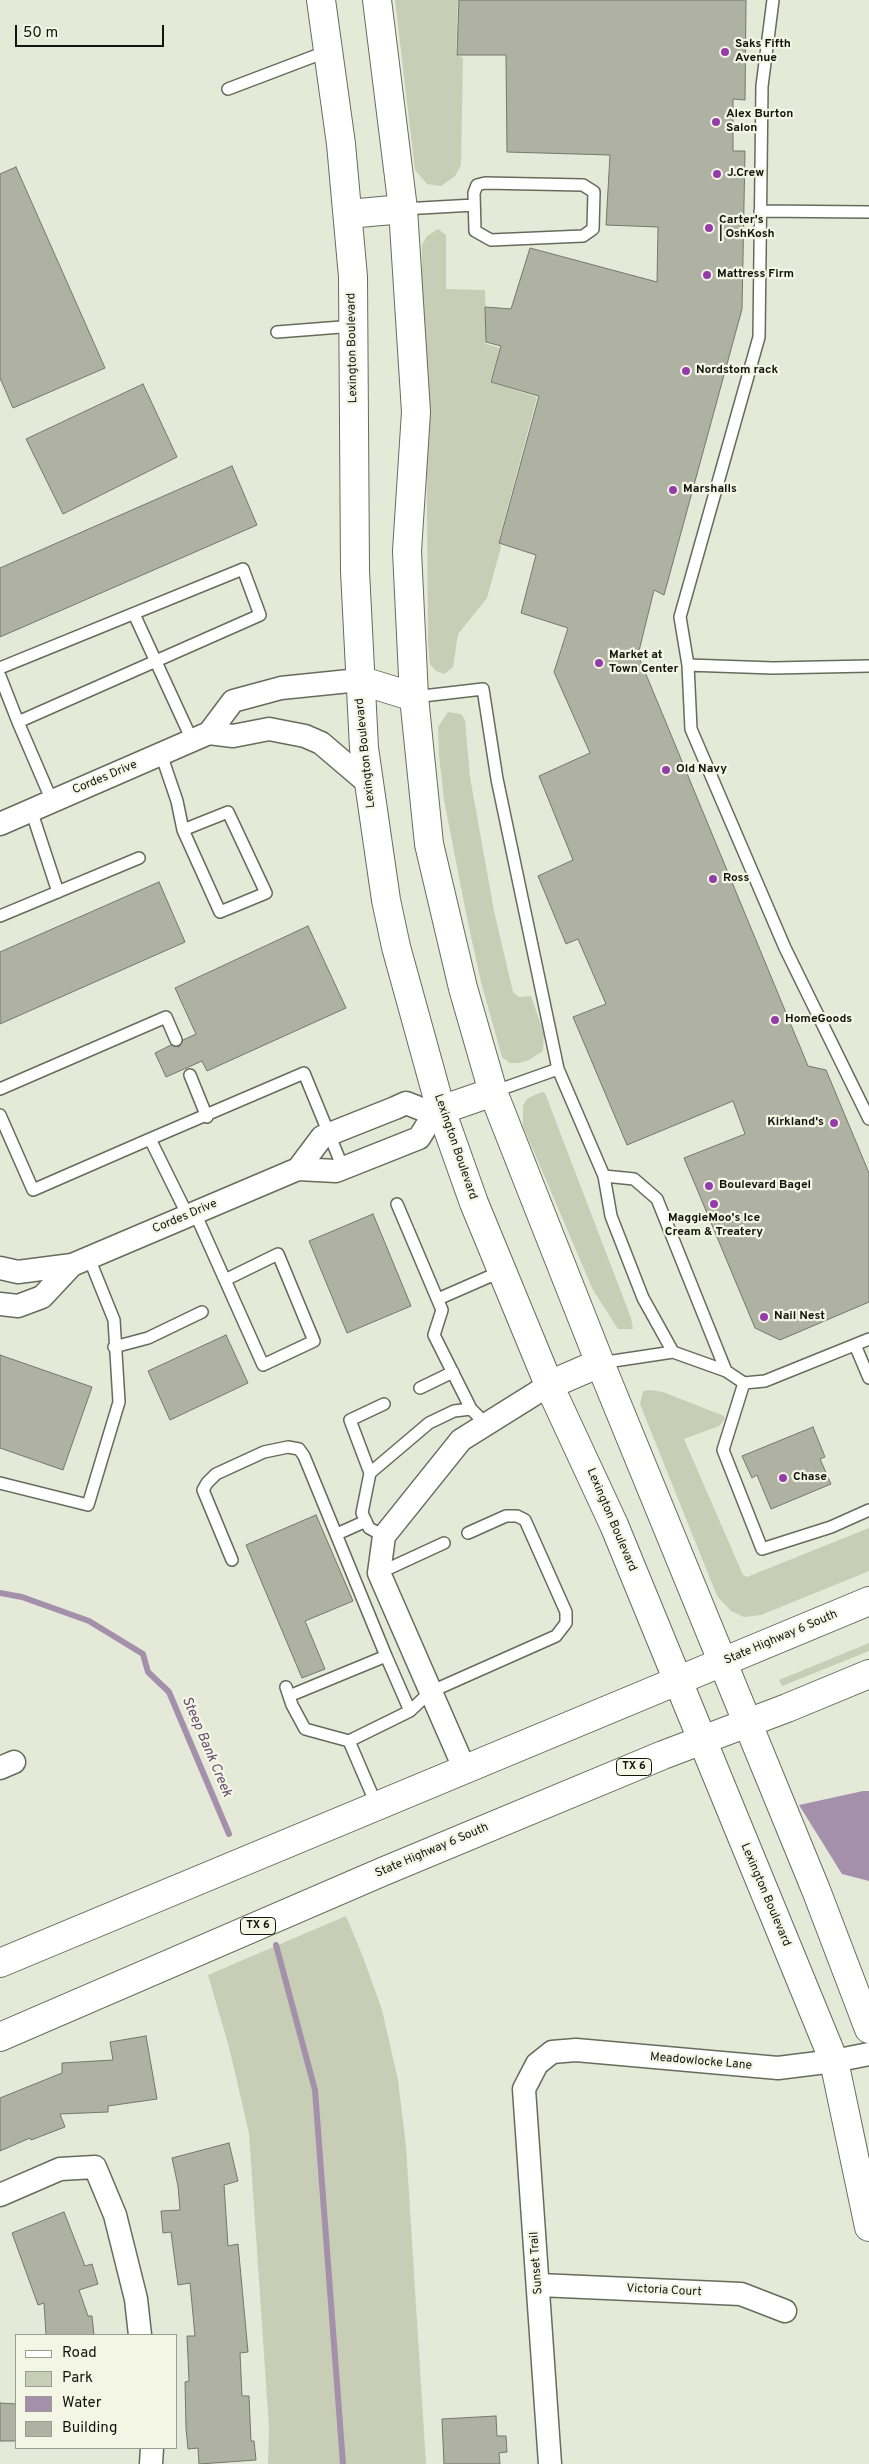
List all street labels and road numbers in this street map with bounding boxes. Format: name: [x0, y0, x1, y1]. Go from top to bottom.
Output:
street label: Lexington Boulevard: [345, 293, 361, 403]
street label: Lexington Boulevard: [353, 697, 379, 809]
street label: Cordes Drive: [71, 758, 139, 798]
street label: Lexington Boulevard: [430, 1092, 480, 1202]
street label: Cordes Drive: [151, 1197, 219, 1237]
street label: Lexington Boulevard: [583, 1466, 639, 1574]
street label: State Highway 6 South: [722, 1608, 840, 1668]
road number: TX 6: [616, 1758, 652, 1775]
street label: State Highway 6 South: [373, 1821, 491, 1881]
street label: Lexington Boulevard: [737, 1841, 793, 1949]
road number: TX 6: [240, 1918, 276, 1934]
street label: Meadowlocke Lane: [649, 2050, 753, 2074]
street label: Sunset Trail: [528, 2231, 546, 2295]
street label: Victoria Court: [626, 2282, 702, 2300]

